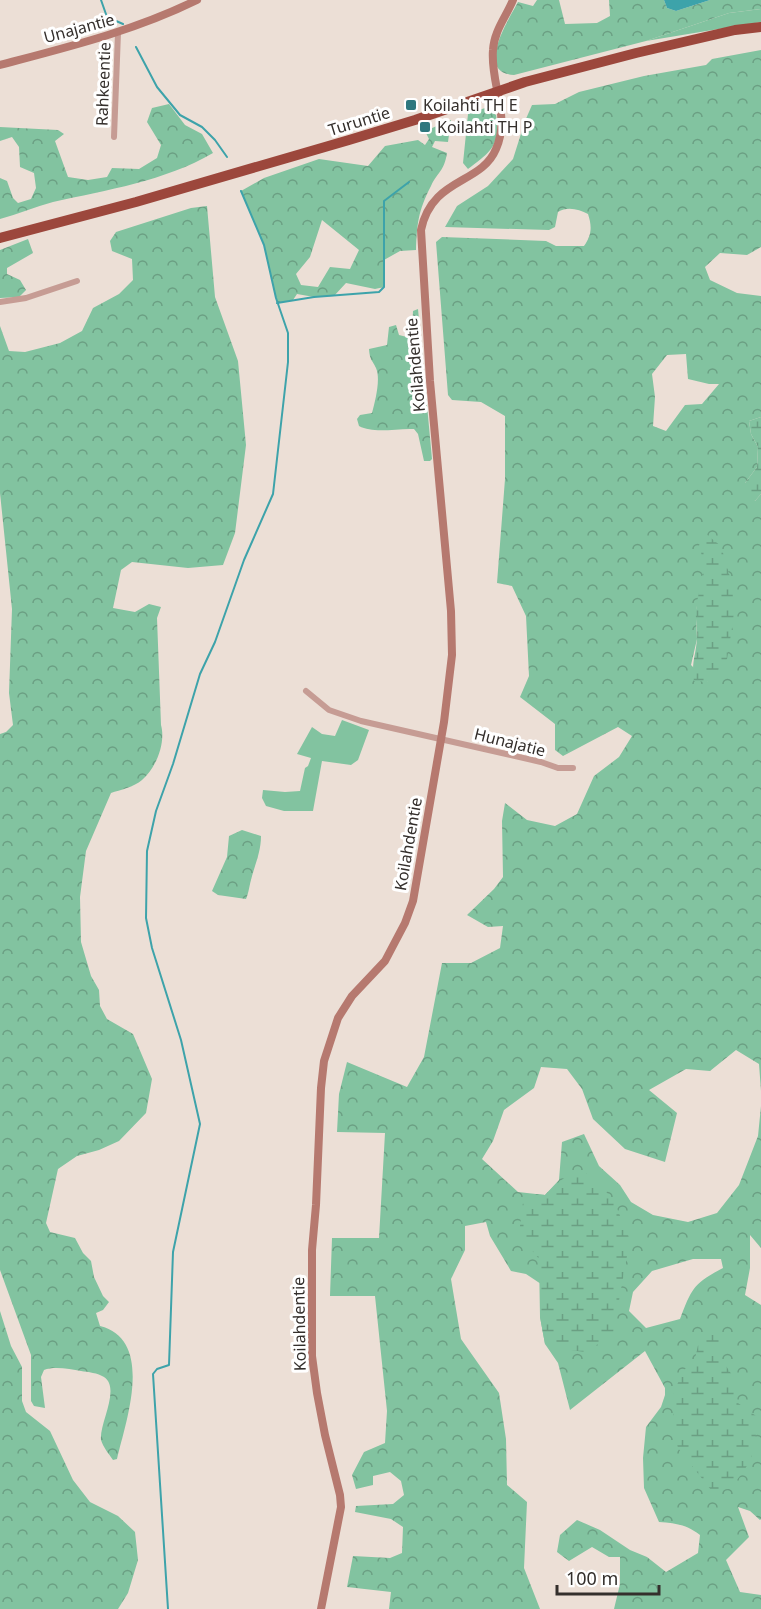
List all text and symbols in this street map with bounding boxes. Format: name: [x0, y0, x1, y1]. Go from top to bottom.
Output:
street label: Unajantie: [41, 8, 117, 48]
street label: Rahkeentie: [91, 42, 115, 126]
place label: Koilahti TH E: [423, 94, 518, 116]
marker: Koilahti TH E: [404, 98, 418, 112]
street label: Turuntie: [326, 101, 392, 141]
place label: Koilahti TH P: [437, 116, 532, 138]
marker: Koilahti TH P: [418, 120, 432, 134]
street label: Koilahdentie: [400, 317, 430, 413]
street label: Hunajatie: [472, 723, 548, 761]
street label: Koilahdentie: [389, 796, 427, 892]
street label: Koilahdentie: [287, 1277, 311, 1371]
scale bar: [557, 1558, 659, 1596]
text: 100 m: [566, 1566, 618, 1590]

